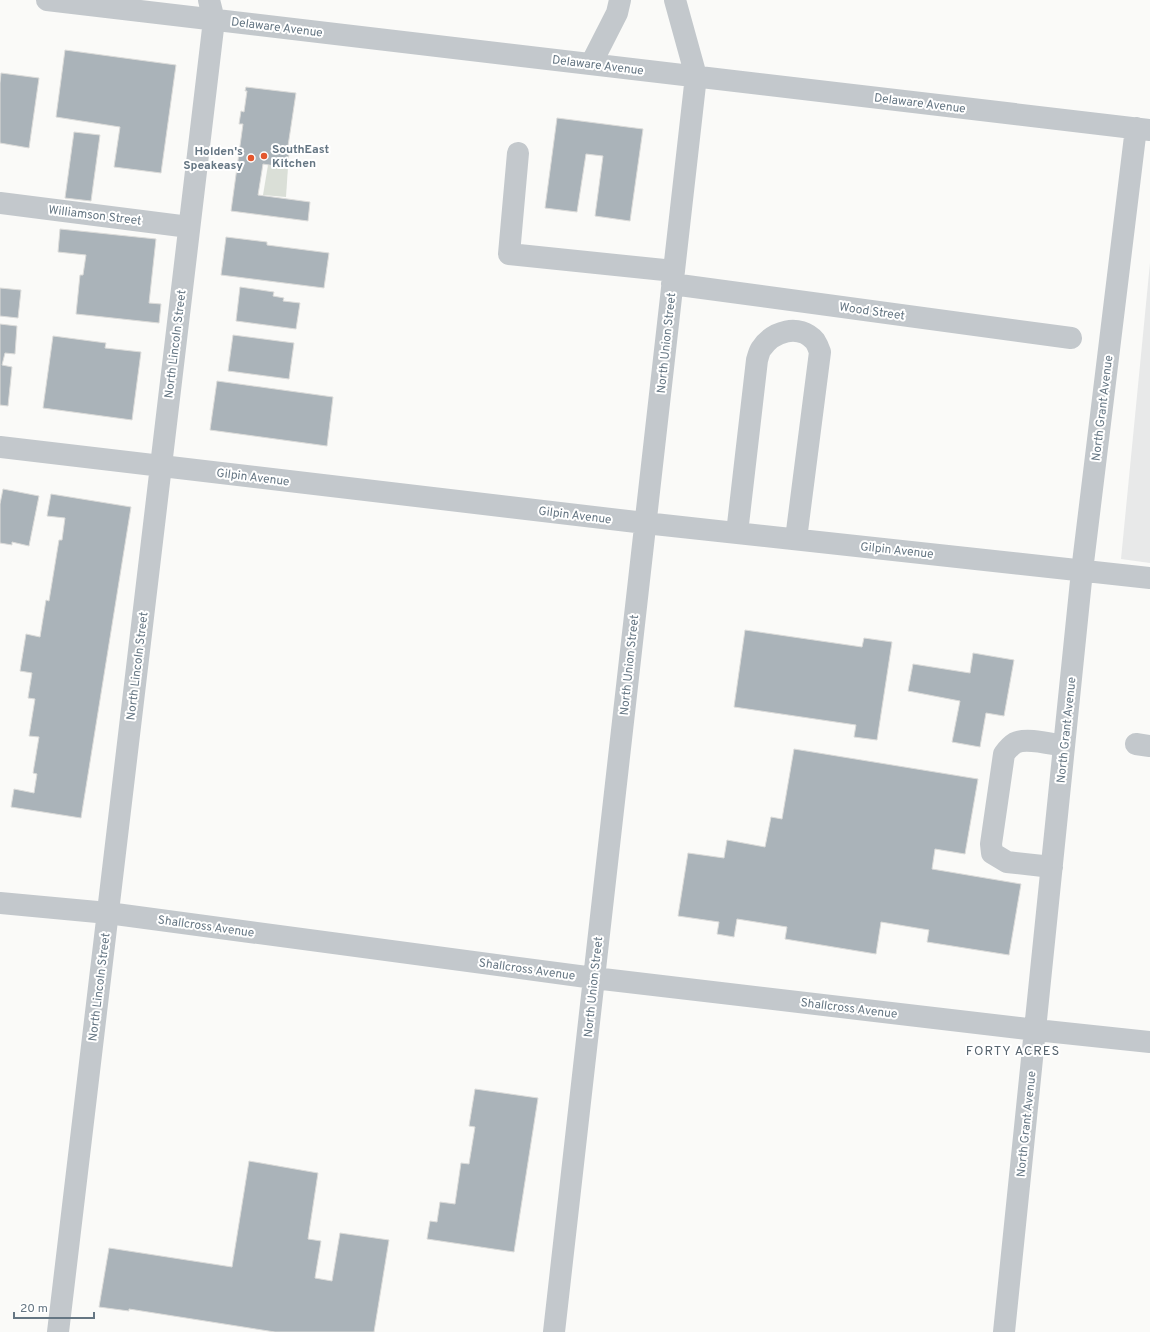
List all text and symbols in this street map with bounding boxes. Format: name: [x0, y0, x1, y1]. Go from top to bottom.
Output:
street label: Delaware Avenue: [230, 14, 324, 42]
street label: Delaware Avenue: [551, 52, 645, 80]
street label: Delaware Avenue: [873, 90, 967, 118]
place label: SouthEast Kitchen: [272, 142, 329, 172]
place label: Holden's Speakeasy: [183, 144, 243, 174]
marker: SouthEast Kitchen: [259, 151, 269, 161]
marker: Holden's Speakeasy: [246, 153, 256, 163]
street label: Williamson Street: [47, 202, 142, 230]
street label: North Lincoln Street: [161, 289, 191, 399]
street label: North Union Street: [654, 292, 680, 394]
street label: Wood Street: [838, 299, 906, 325]
street label: North Grant Avenue: [1089, 354, 1117, 462]
street label: Gilpin Avenue: [215, 466, 290, 490]
street label: Gilpin Avenue: [537, 504, 612, 528]
street label: Gilpin Avenue: [860, 539, 934, 563]
street label: North Lincoln Street: [123, 611, 153, 721]
street label: North Union Street: [617, 614, 643, 716]
street label: North Grant Avenue: [1053, 676, 1081, 784]
street label: Shallcross Avenue: [157, 912, 255, 942]
street label: North Lincoln Street: [85, 932, 115, 1042]
street label: North Union Street: [581, 936, 607, 1038]
street label: Shallcross Avenue: [478, 955, 576, 985]
street label: Shallcross Avenue: [800, 995, 898, 1023]
district label: FORTY ACRES: [966, 1044, 1060, 1060]
street label: North Grant Avenue: [1013, 1070, 1041, 1178]
scale bar: [14, 1294, 94, 1320]
text: 20 m: [20, 1301, 48, 1317]

